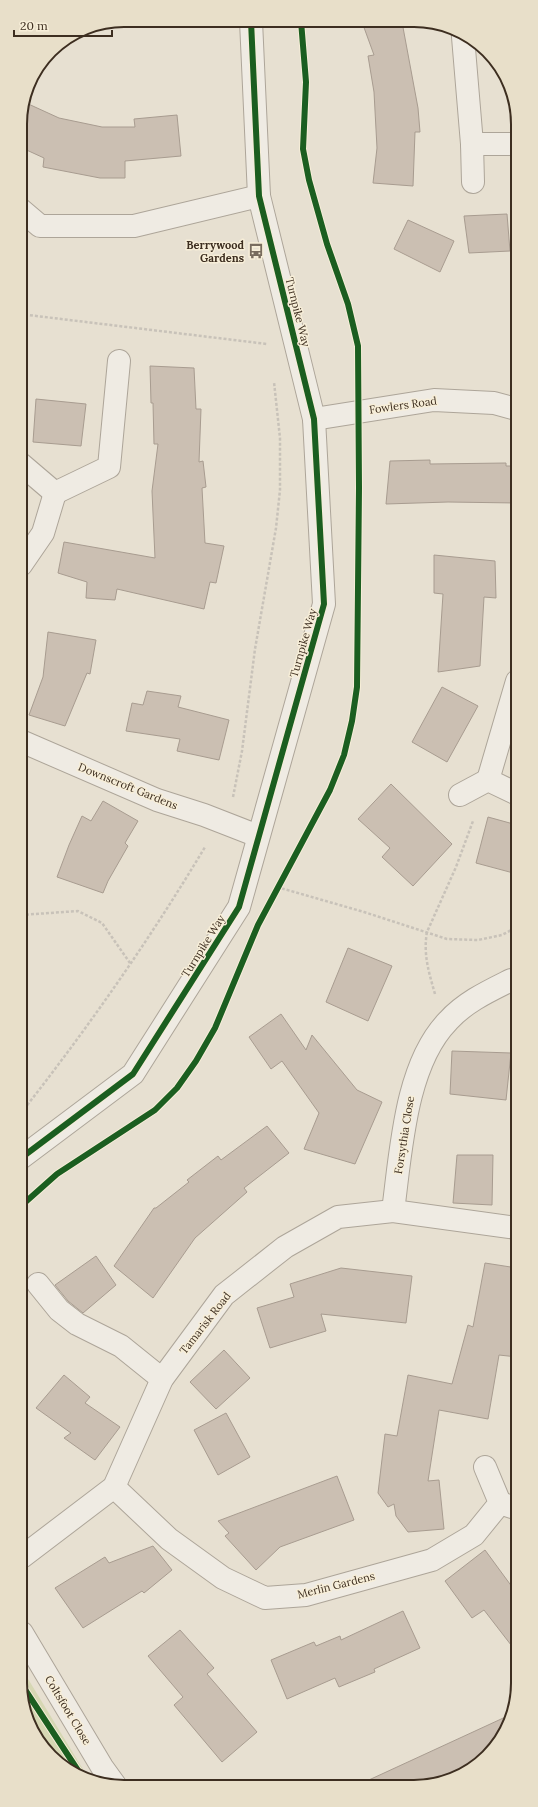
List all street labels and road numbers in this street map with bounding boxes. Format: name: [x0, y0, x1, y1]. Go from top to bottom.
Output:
street label: Turnpike Way: [283, 276, 313, 348]
street label: Fowlers Road: [368, 393, 438, 417]
street label: Turnpike Way: [286, 607, 320, 679]
street label: Downscroft Gardens: [76, 760, 180, 812]
street label: Turnpike Way: [178, 912, 228, 980]
street label: Forsythia Close: [391, 1095, 417, 1175]
street label: Tamarisk Road: [176, 1289, 234, 1357]
street label: Merlin Gardens: [296, 1569, 376, 1601]
street label: Coltsfoot Close: [42, 1673, 94, 1747]

